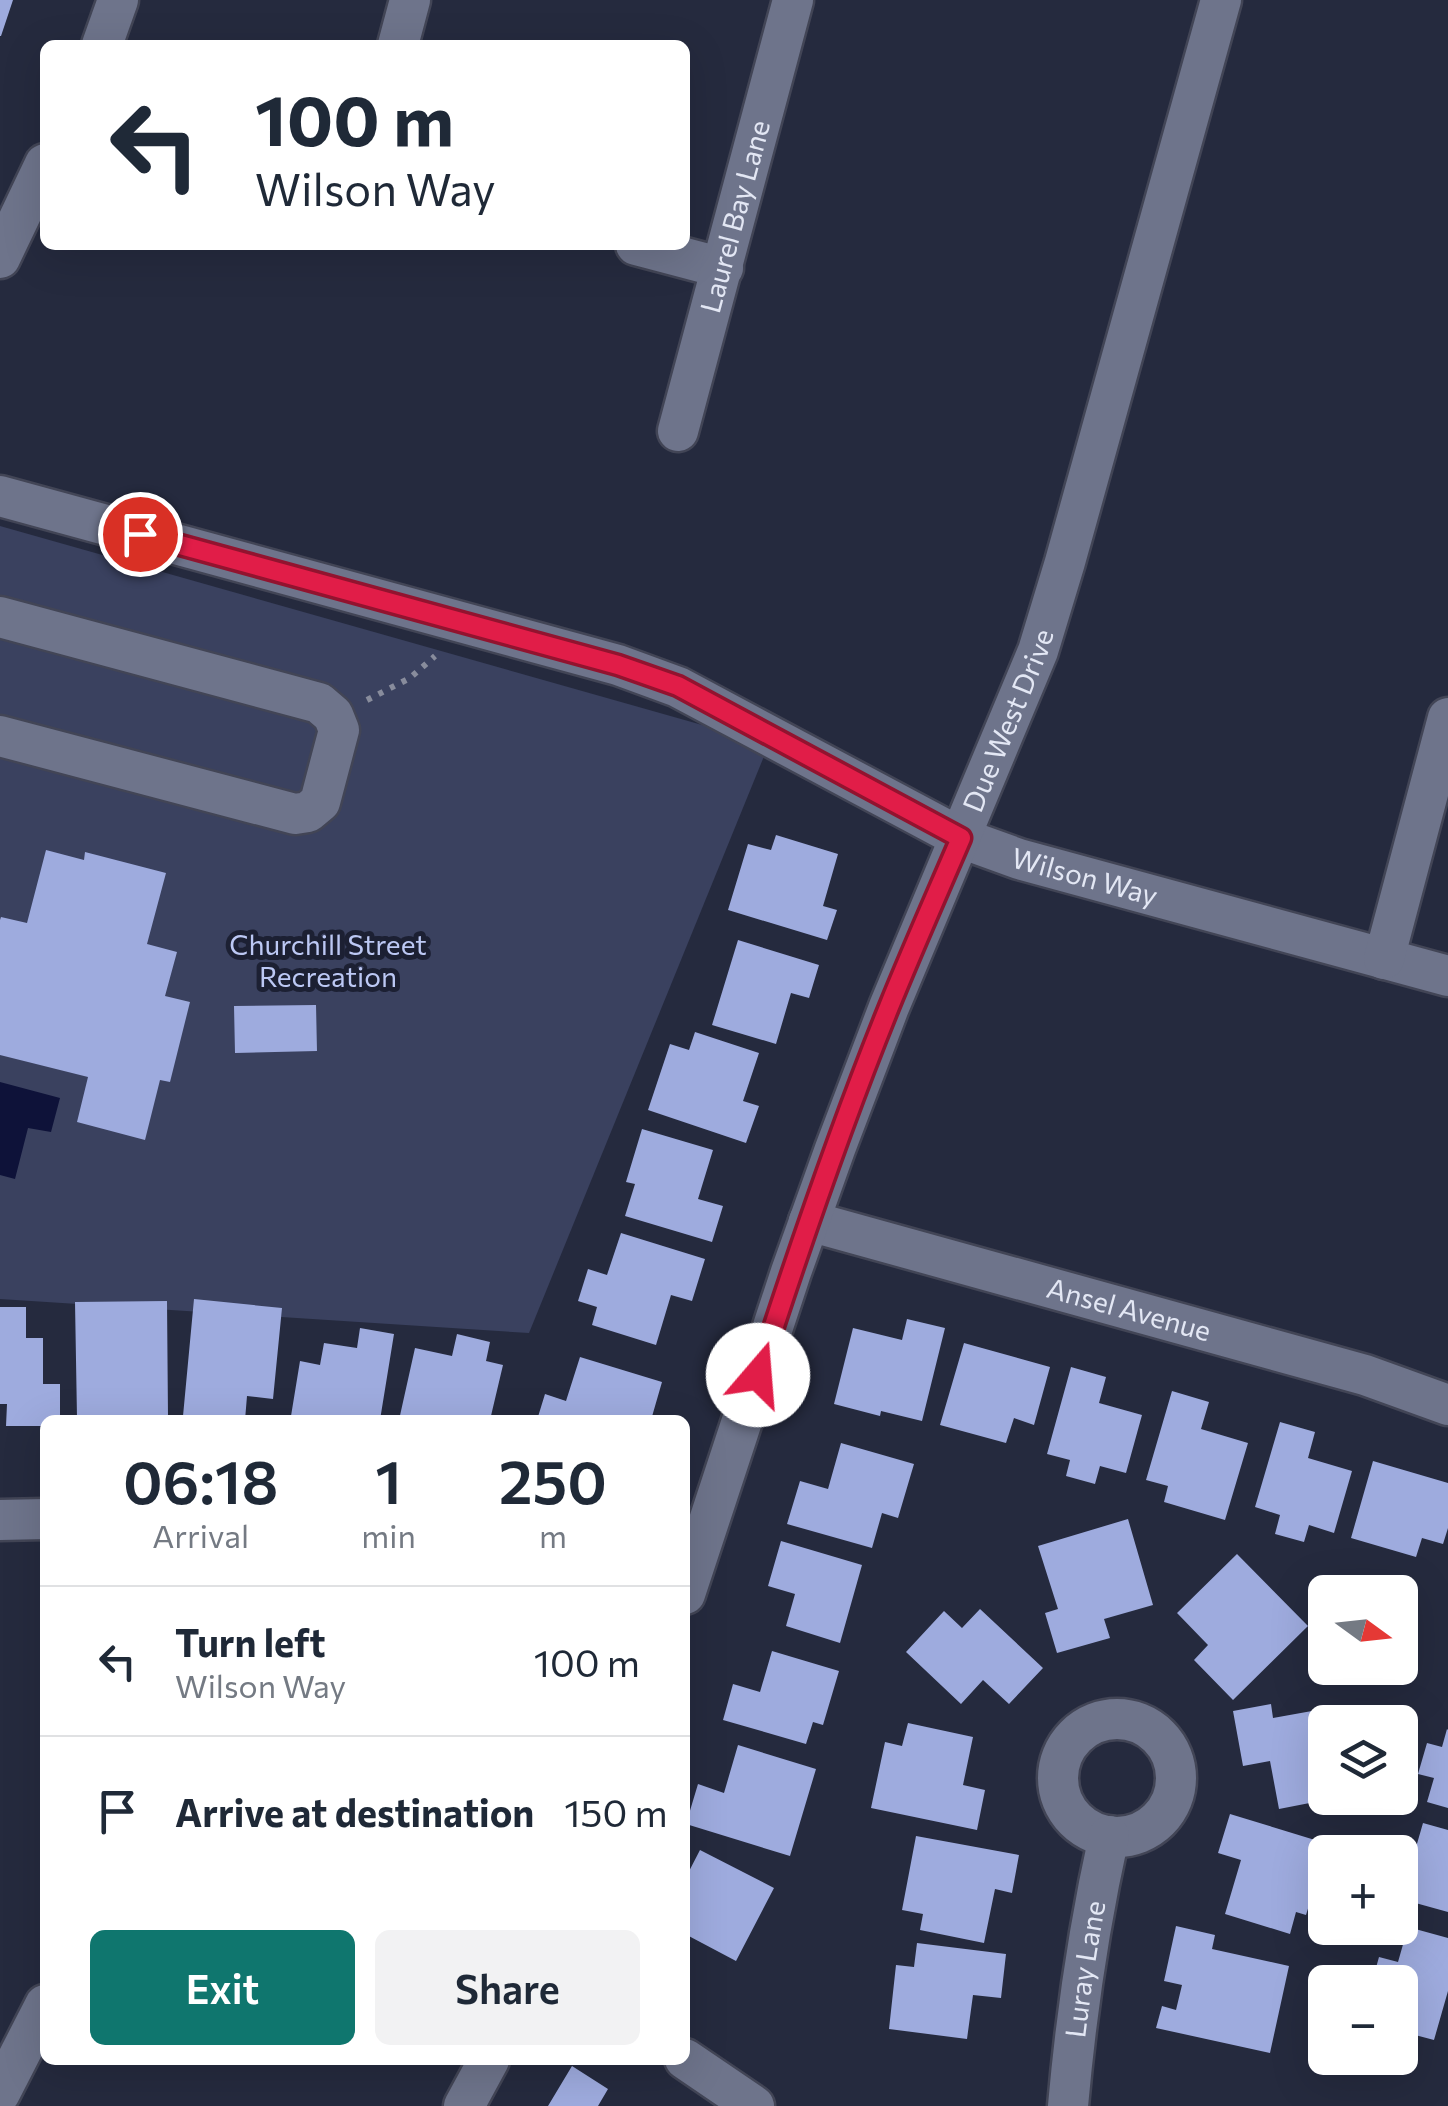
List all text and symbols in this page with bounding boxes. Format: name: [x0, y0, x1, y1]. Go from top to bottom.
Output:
text: 100 m: [255, 75, 454, 160]
icon: left: [90, 80, 220, 210]
street label: Laurel Bay Lane: [692, 116, 776, 316]
text: Wilson Way: [255, 160, 496, 215]
pin: [98, 492, 183, 577]
icon: arrive: [113, 507, 168, 562]
street label: Due West Drive: [955, 625, 1060, 817]
street label: Wilson Way: [1008, 840, 1162, 912]
park label: Churchill Street Recreation: [229, 927, 427, 993]
street label: Ansel Avenue: [1043, 1270, 1215, 1348]
position arrow: [706, 1323, 810, 1427]
text: 06:18: [123, 1443, 278, 1516]
text: 1: [375, 1443, 402, 1516]
text: 250: [499, 1443, 607, 1516]
text: Arrival: [152, 1515, 249, 1555]
text: min: [361, 1515, 416, 1555]
text: m: [539, 1515, 567, 1555]
north arrow: [1308, 1575, 1418, 1685]
map controls: [1308, 1575, 1418, 2075]
text: Turn left: [175, 1618, 326, 1665]
icon: left: [90, 1634, 145, 1689]
text: 100 m: [534, 1638, 640, 1685]
text: Wilson Way: [175, 1665, 346, 1705]
button: layers: [1308, 1705, 1418, 1815]
icon: arrive: [90, 1784, 145, 1839]
text: Arrive at destination: [175, 1788, 534, 1835]
text: 150 m: [564, 1788, 668, 1835]
button: +: [1308, 1835, 1418, 1945]
street label: Luray Lane: [1057, 1898, 1111, 2039]
button: Exit: [90, 1930, 355, 2045]
button: Share: [375, 1930, 640, 2045]
button: −: [1308, 1965, 1418, 2075]

